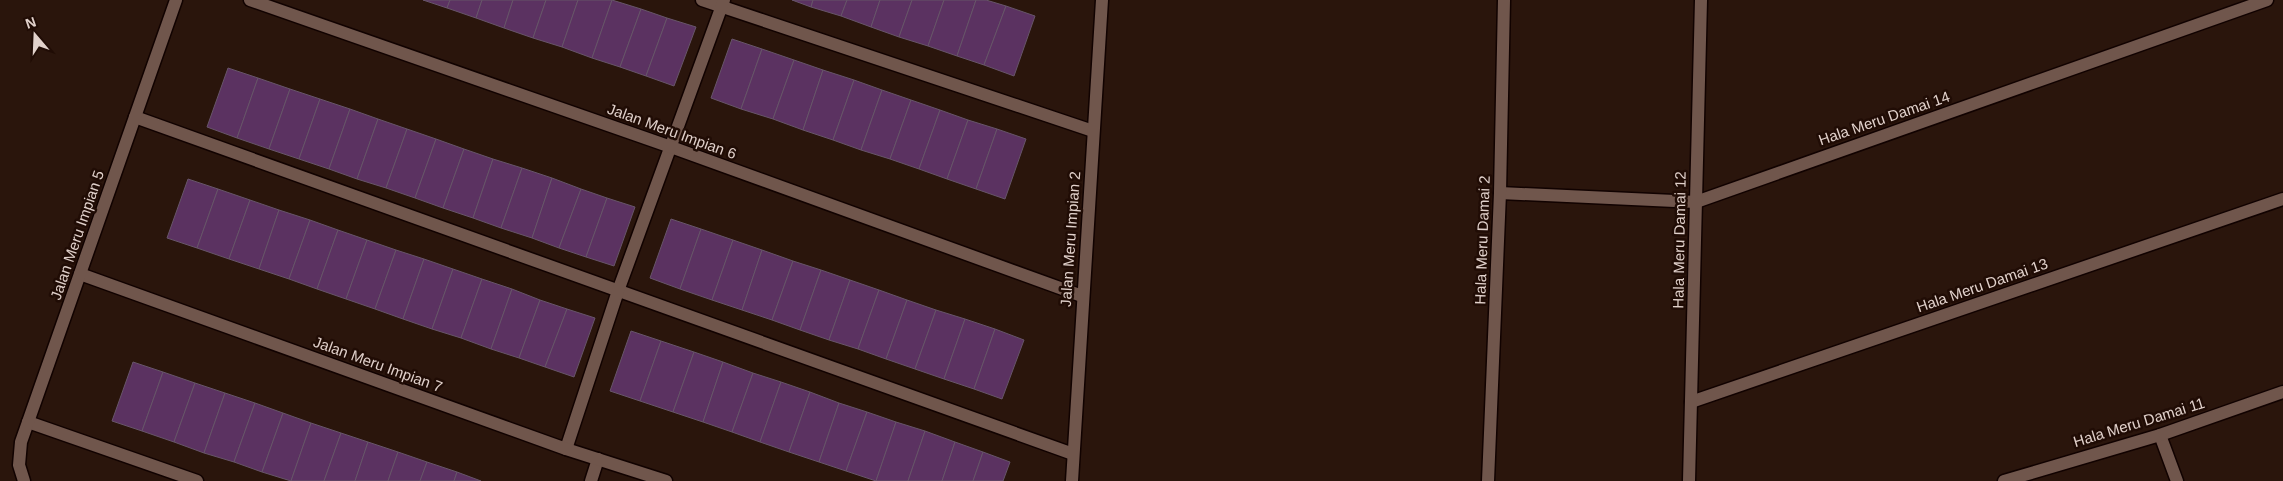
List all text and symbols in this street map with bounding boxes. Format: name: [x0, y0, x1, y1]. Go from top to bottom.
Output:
north arrow: [10, 10, 60, 60]
text: N: [23, 13, 38, 32]
street label: Hala Meru Damai 14: [1816, 88, 1952, 148]
street label: Jalan Meru Impian 6: [605, 100, 739, 162]
street label: Jalan Meru Impian 5: [47, 168, 107, 302]
street label: Jalan Meru Impian 2: [1057, 171, 1083, 307]
street label: Hala Meru Damai 12: [1669, 171, 1689, 309]
street label: Hala Meru Damai 2: [1471, 175, 1493, 305]
street label: Hala Meru Damai 13: [1914, 255, 2050, 315]
street label: Jalan Meru Impian 7: [311, 333, 445, 395]
street label: Hala Meru Damai 11: [2071, 394, 2207, 450]

